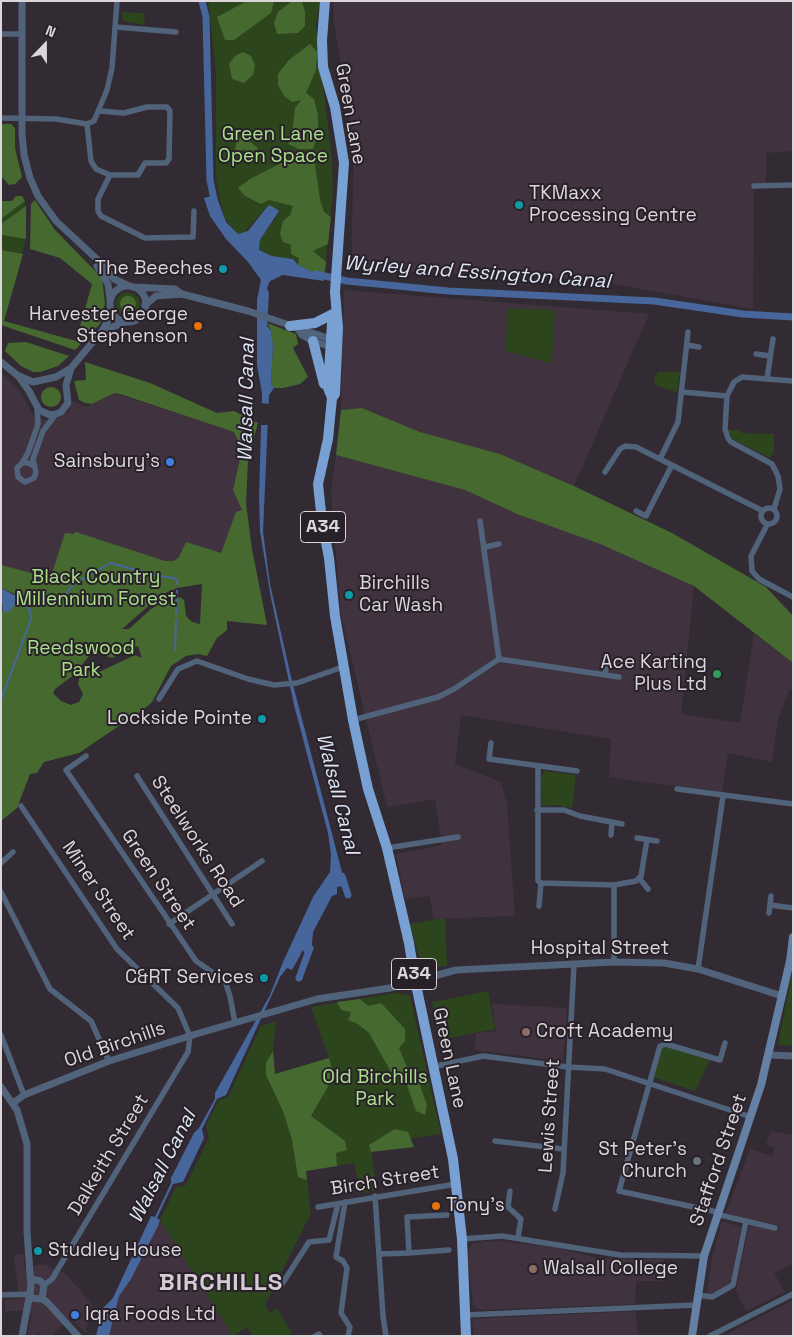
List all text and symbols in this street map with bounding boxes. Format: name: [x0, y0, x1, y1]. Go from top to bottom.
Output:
north arrow: [20, 20, 70, 70]
text: N: [43, 21, 58, 41]
street label: Green Lane: [330, 62, 370, 166]
park label: Green Lane Open Space: [218, 124, 328, 168]
place label: TKMaxx Processing Centre: [529, 183, 697, 227]
marker: TKMaxx Processing Centre: [513, 199, 525, 211]
water label: Wyrley and Essington Canal: [343, 252, 611, 294]
place label: The Beeches: [95, 258, 213, 280]
marker: The Beeches: [217, 263, 229, 275]
place label: Harvester George Stephenson: [29, 304, 188, 348]
marker: Harvester George Stephenson: [192, 320, 204, 332]
water label: Walsall Canal: [234, 338, 260, 462]
place label: Sainsbury's: [54, 451, 160, 473]
marker: Sainsbury's: [164, 456, 176, 468]
road number: A34: [300, 512, 346, 542]
park label: Black Country Millennium Forest: [16, 567, 176, 611]
place label: Birchills Car Wash: [359, 573, 443, 617]
marker: Birchills Car Wash: [343, 589, 355, 601]
park label: Reedswood Park: [27, 638, 135, 682]
place label: Ace Karting Plus Ltd: [601, 652, 707, 696]
marker: Ace Karting Plus Ltd: [711, 668, 723, 680]
place label: Lockside Pointe: [107, 708, 252, 730]
marker: Lockside Pointe: [256, 713, 268, 725]
water label: Walsall Canal: [310, 731, 364, 857]
street label: Steelworks Road: [146, 772, 248, 912]
street label: Green Street: [116, 825, 200, 935]
street label: Miner Street: [57, 837, 139, 945]
street label: Hospital Street: [531, 938, 669, 960]
road number: A34: [392, 959, 436, 990]
place label: C&RT Services: [125, 967, 254, 989]
marker: C&RT Services: [258, 972, 270, 984]
street label: Green Lane: [427, 1005, 471, 1111]
street label: Old Birchills: [61, 1017, 169, 1073]
place label: Croft Academy: [536, 1021, 673, 1043]
marker: Croft Academy: [520, 1026, 532, 1038]
street label: Lewis Street: [535, 1058, 565, 1174]
park label: Old Birchills Park: [322, 1067, 428, 1111]
street label: Dalkeith Street: [64, 1090, 154, 1220]
street label: Stafford Street: [686, 1091, 752, 1229]
water label: Walsall Canal: [124, 1106, 202, 1228]
place label: St Peter's Church: [598, 1139, 687, 1183]
marker: St Peter's Church: [691, 1155, 703, 1167]
street label: Birch Street: [329, 1161, 441, 1201]
place label: Tony's: [446, 1195, 505, 1217]
marker: Tony's: [430, 1200, 442, 1212]
place label: Studley House: [48, 1240, 182, 1262]
marker: Studley House: [32, 1245, 44, 1257]
place label: Walsall College: [543, 1258, 678, 1280]
marker: Walsall College: [527, 1263, 539, 1275]
district label: BIRCHILLS: [158, 1269, 284, 1297]
place label: Iqra Foods Ltd: [85, 1304, 215, 1326]
marker: Iqra Foods Ltd: [69, 1309, 81, 1321]

